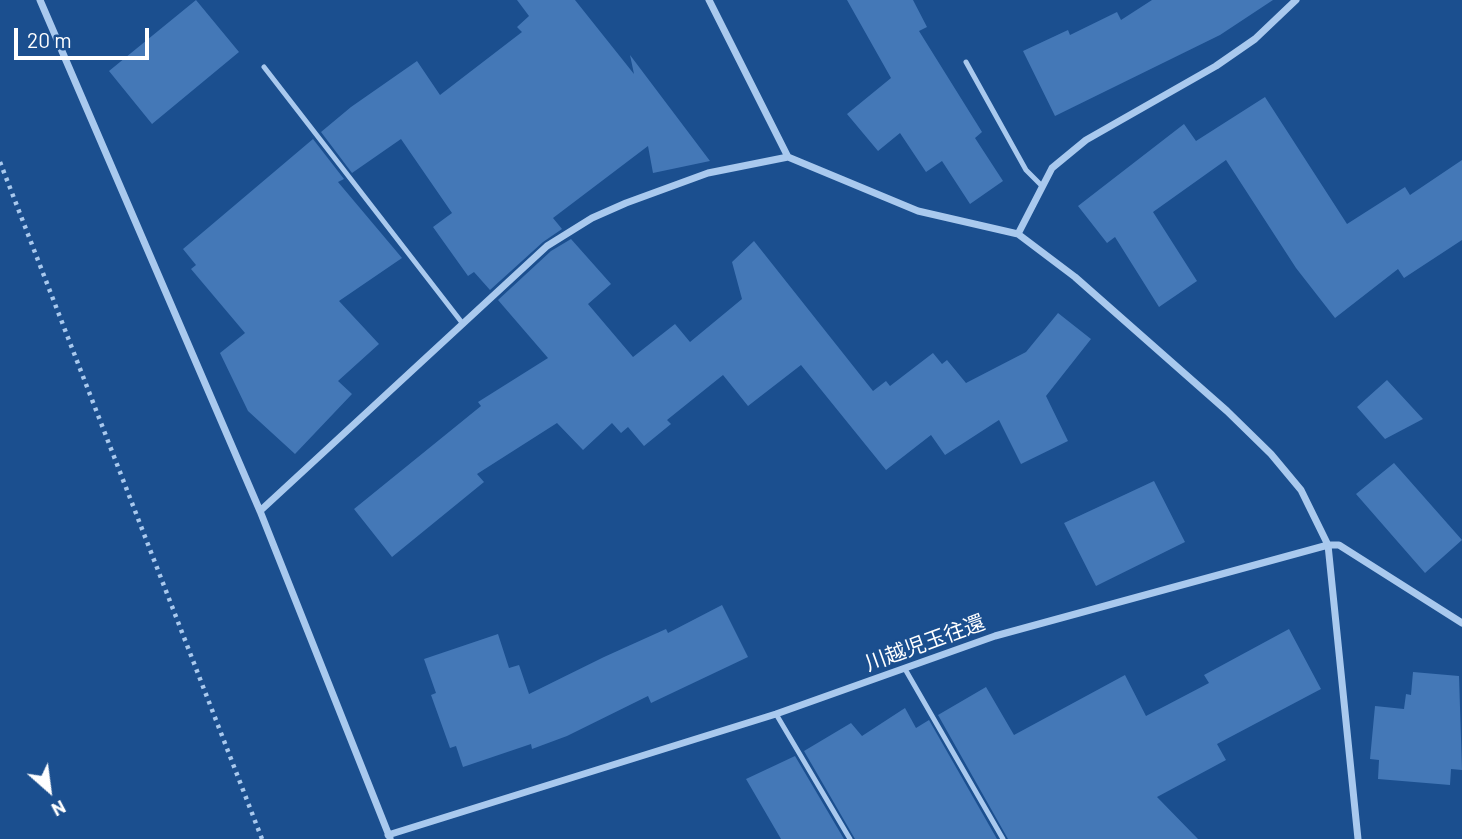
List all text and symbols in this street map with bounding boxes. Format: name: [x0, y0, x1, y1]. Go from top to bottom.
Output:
scale bar: [18, 14, 152, 58]
text: 20 m: [27, 27, 72, 52]
street label: 川越児玉往還: [861, 610, 989, 676]
north arrow: [14, 755, 84, 825]
text: N: [48, 796, 70, 822]

